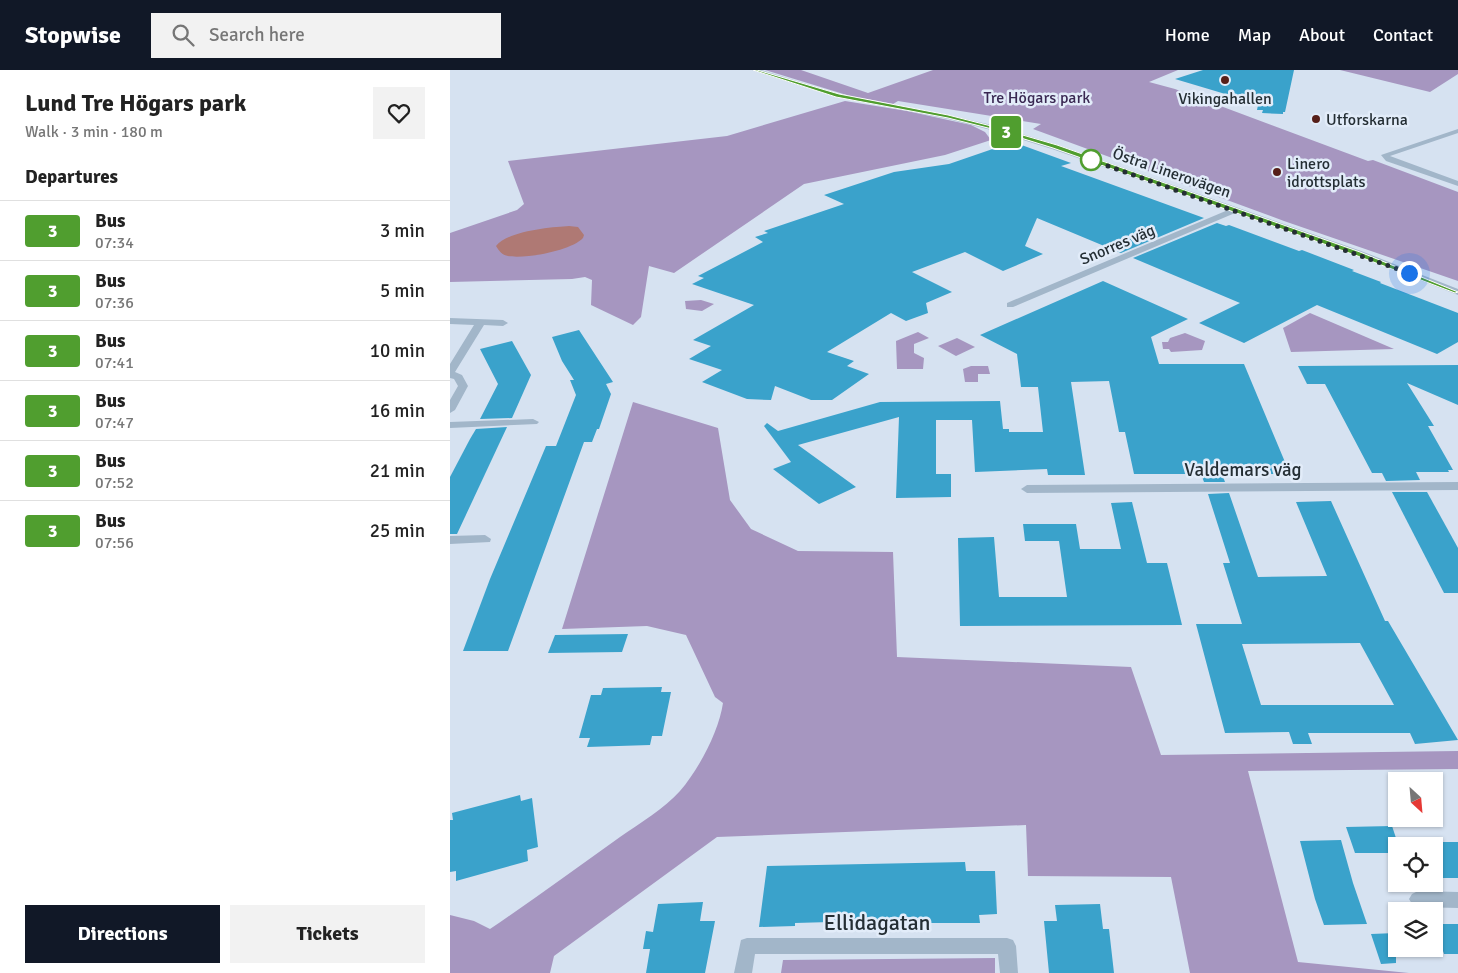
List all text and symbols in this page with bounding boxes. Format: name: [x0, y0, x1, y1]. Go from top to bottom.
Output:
search box: [151, 13, 501, 58]
text: Stopwise: [25, 20, 121, 50]
icon: search: [169, 21, 197, 49]
text: Search here: [209, 23, 305, 47]
text: Home: [1165, 24, 1210, 46]
text: Map: [1238, 24, 1271, 46]
text: About: [1299, 24, 1345, 46]
text: Contact: [1373, 24, 1433, 46]
marker: Vikingahallen: [1219, 74, 1231, 86]
button: heart: [373, 87, 425, 139]
text: Lund Tre Högars park: [25, 88, 246, 118]
park label: Tre Högars park: [984, 88, 1090, 108]
place label: Vikingahallen: [1178, 89, 1272, 109]
place label: Utforskarna: [1326, 110, 1408, 130]
marker: Utforskarna: [1310, 113, 1322, 125]
line badge: 3: [990, 116, 1022, 148]
text: 3: [1001, 121, 1011, 143]
text: Walk · 3 min · 180 m: [25, 122, 163, 142]
street label: Östra Linerovägen: [1110, 143, 1234, 203]
unlabelled marker: [1080, 149, 1102, 171]
place label: Linero idrottsplats: [1287, 154, 1366, 192]
text: Departures: [25, 165, 118, 189]
marker: Linero idrottsplats: [1271, 166, 1283, 178]
text: Bus: [95, 209, 126, 233]
text: 3 min: [380, 219, 425, 243]
text: 3: [48, 220, 57, 242]
street label: Snorres väg: [1077, 220, 1158, 270]
text: 07:34: [95, 233, 134, 253]
your location: [1397, 261, 1422, 286]
text: Bus: [95, 269, 126, 293]
text: 5 min: [380, 279, 425, 303]
text: 3: [48, 280, 57, 302]
text: 07:36: [95, 293, 134, 313]
text: Bus: [95, 329, 126, 353]
text: 10 min: [370, 339, 425, 363]
text: 3: [48, 340, 57, 362]
text: 07:41: [95, 353, 134, 373]
text: Bus: [95, 389, 126, 413]
text: 16 min: [370, 399, 425, 423]
text: 3: [48, 400, 57, 422]
text: 07:47: [95, 413, 134, 433]
text: Bus: [95, 449, 126, 473]
street label: Valdemars väg: [1184, 458, 1302, 482]
text: 21 min: [370, 459, 425, 483]
text: 3: [48, 460, 57, 482]
text: 07:52: [95, 473, 134, 493]
text: Bus: [95, 509, 126, 533]
text: 25 min: [370, 519, 425, 543]
text: 3: [48, 520, 57, 542]
text: 07:56: [95, 533, 134, 553]
north arrow: [1388, 772, 1442, 828]
map controls: [1388, 772, 1443, 957]
button: locate: [1388, 837, 1443, 892]
button: layers: [1388, 902, 1443, 957]
button: Directions: [25, 905, 220, 963]
button: Tickets: [230, 905, 425, 963]
street label: Ellidagatan: [823, 909, 931, 936]

